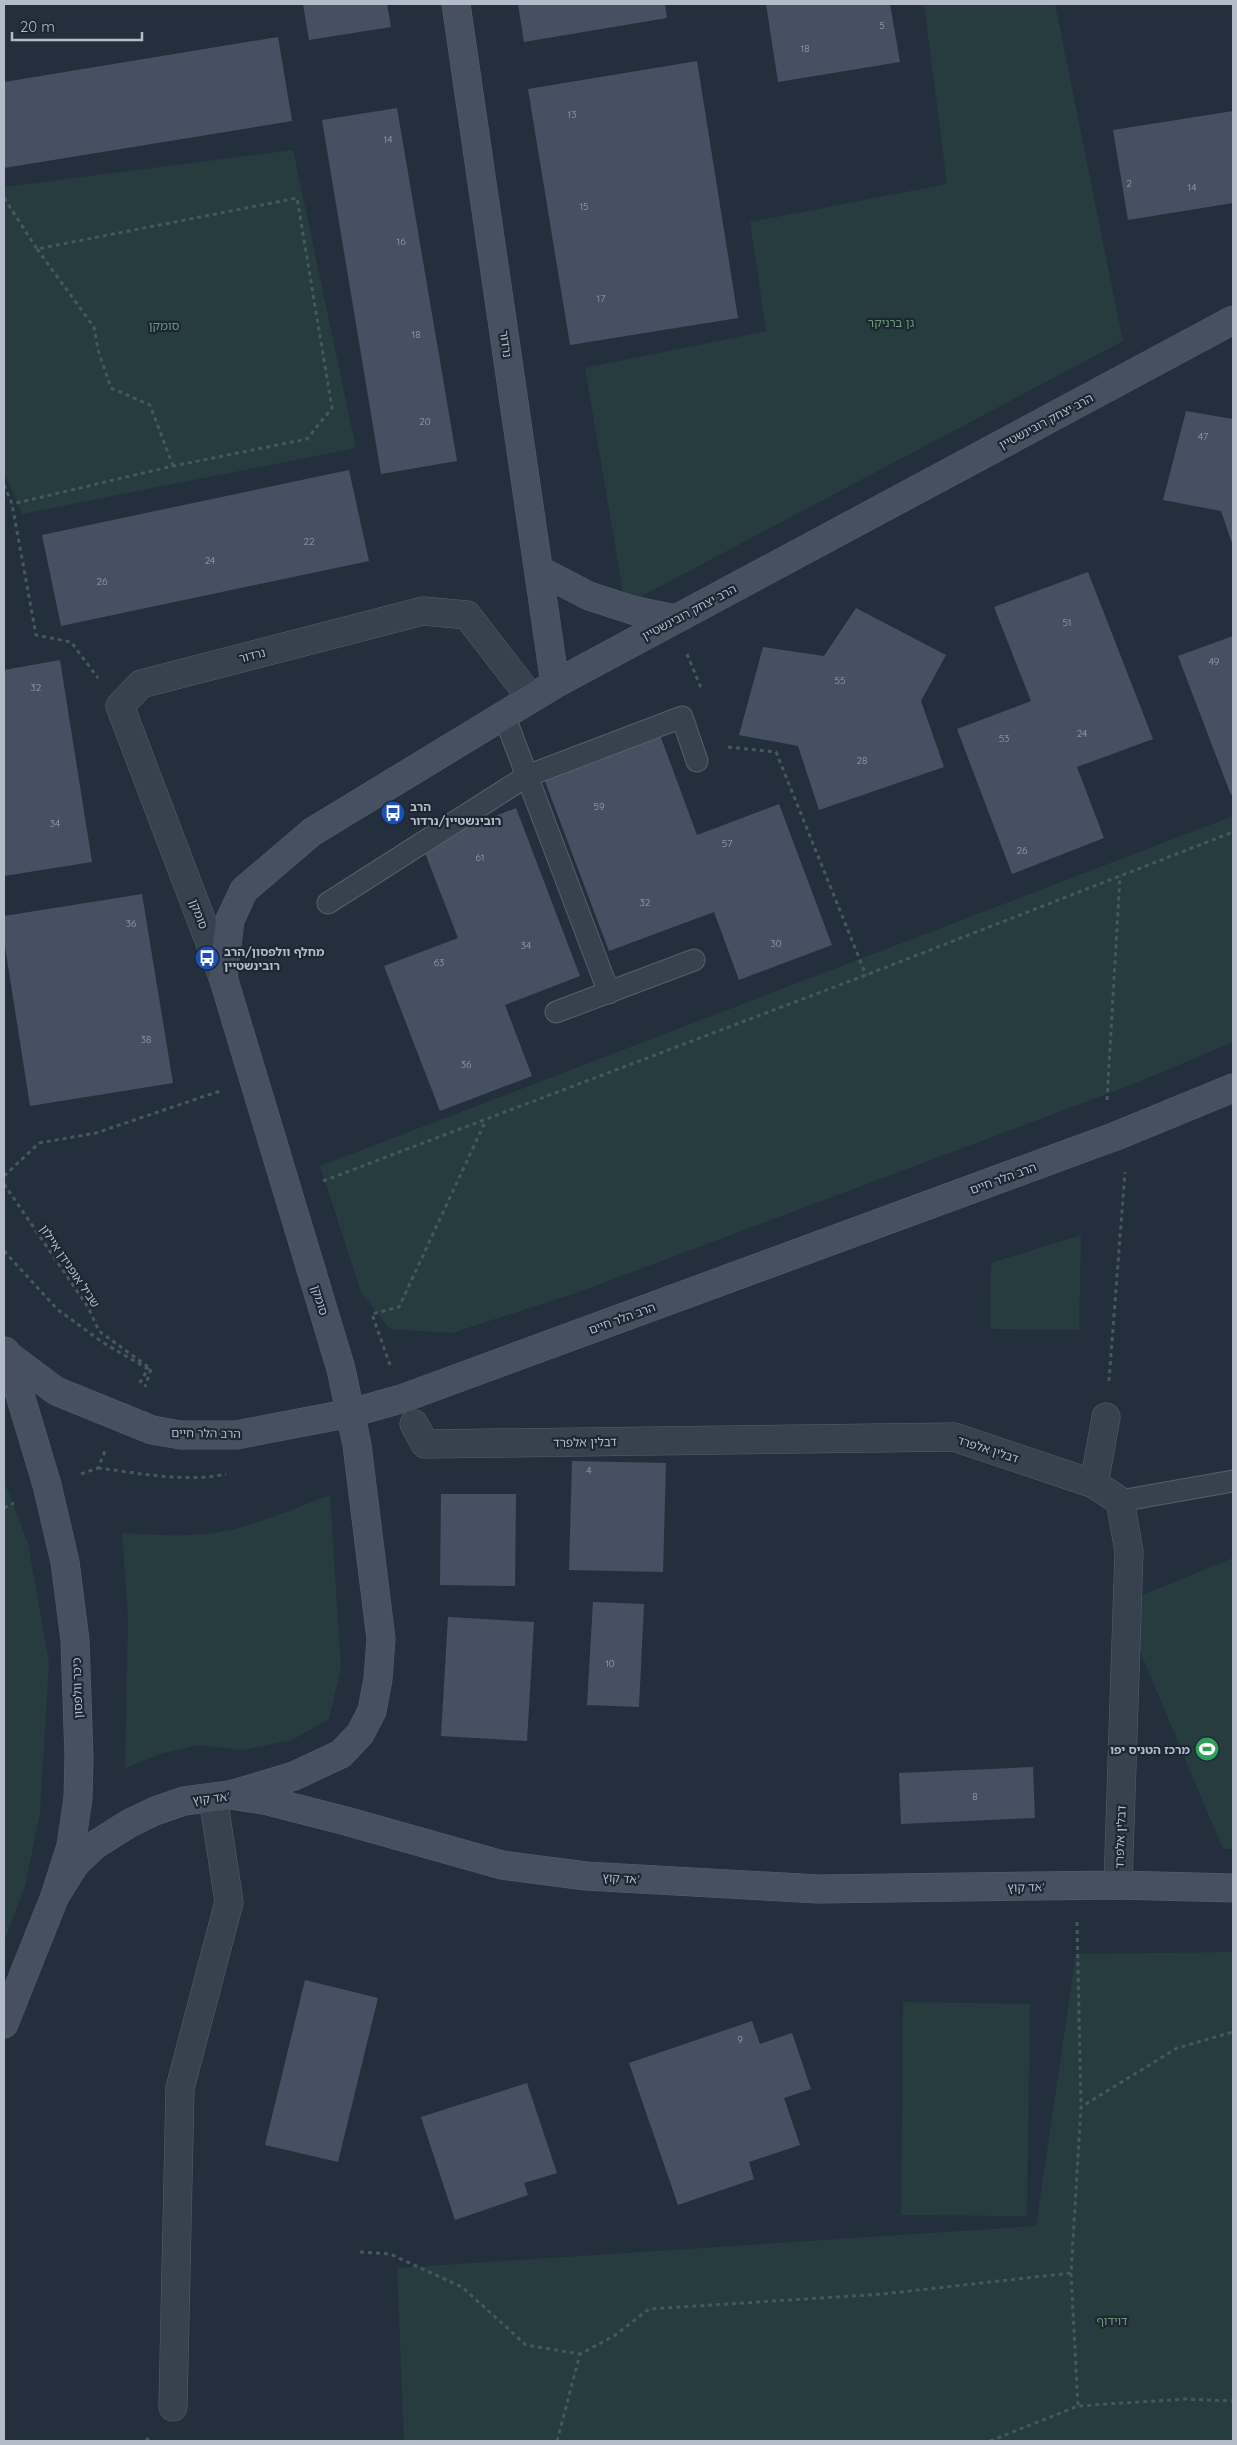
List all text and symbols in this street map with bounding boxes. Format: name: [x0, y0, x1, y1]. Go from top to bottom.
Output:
scale bar: [12, 10, 142, 42]
text: 20 m: [20, 17, 55, 36]
house number: 5: [879, 19, 885, 32]
house number: 18: [800, 42, 810, 55]
house number: 13: [568, 108, 576, 121]
house number: 14: [384, 133, 392, 146]
house number: 2: [1126, 177, 1132, 190]
house number: 14: [1188, 181, 1196, 194]
house number: 15: [579, 200, 589, 213]
house number: 16: [396, 235, 406, 248]
house number: 17: [597, 292, 605, 305]
park label: גן ברניקר: [868, 315, 915, 330]
park label: סומקן: [149, 318, 180, 333]
house number: 18: [411, 328, 421, 341]
street label: נרדור: [497, 330, 515, 358]
street label: הרב יצחק רובינשטיין: [996, 390, 1096, 452]
house number: 20: [419, 415, 431, 428]
house number: 47: [1198, 430, 1208, 443]
house number: 22: [303, 535, 315, 548]
house number: 24: [205, 554, 215, 567]
house number: 26: [97, 575, 108, 588]
street label: הרב יצחק רובינשטיין: [639, 581, 739, 643]
house number: 51: [1062, 616, 1072, 629]
street label: נרדור: [237, 644, 267, 666]
house number: 49: [1209, 655, 1220, 668]
house number: 55: [835, 674, 845, 687]
house number: 32: [31, 681, 42, 694]
house number: 24: [1077, 727, 1087, 740]
house number: 53: [999, 732, 1009, 745]
house number: 28: [857, 754, 867, 767]
place label: הרב רובינשטיין/נרדור: [410, 799, 501, 828]
bus stop icon: הרב רובינשטיין/נרדור: [380, 800, 406, 826]
house number: 59: [593, 800, 605, 813]
house number: 34: [50, 817, 60, 830]
house number: 57: [722, 837, 732, 850]
house number: 26: [1017, 844, 1028, 857]
house number: 61: [475, 851, 485, 864]
house number: 32: [640, 896, 651, 909]
street label: סומקן: [186, 897, 212, 931]
house number: 36: [126, 917, 137, 930]
house number: 30: [770, 937, 782, 950]
house number: 34: [521, 939, 531, 952]
place label: מחלף וולפסון/הרב רובינשטיין: [224, 944, 325, 973]
bus stop icon: מחלף וולפסון/הרב רובינשטיין: [194, 945, 220, 971]
house number: 63: [434, 956, 444, 969]
house number: 38: [141, 1033, 151, 1046]
house number: 36: [461, 1058, 472, 1071]
street label: הרב הלר חיים: [968, 1159, 1038, 1197]
street label: שביל אופנידן איילון: [37, 1222, 103, 1310]
street label: סומקן: [308, 1283, 332, 1317]
street label: הרב הלר חיים: [587, 1299, 657, 1337]
street label: הרב הלר חיים: [171, 1425, 241, 1441]
street label: דבלין אלפרד: [955, 1432, 1021, 1466]
street label: דבלין אלפרד: [553, 1434, 617, 1450]
house number: 4: [586, 1464, 592, 1477]
street label: כיכר וולפסון: [68, 1657, 86, 1719]
house number: 10: [605, 1657, 615, 1670]
sports icon: מרכז הטניס יפו: [1194, 1736, 1220, 1762]
place label: מרכז הטניס יפו: [1110, 1742, 1191, 1757]
street label: אד קוץ': [192, 1789, 230, 1807]
house number: 8: [972, 1790, 978, 1803]
street label: דבלין אלפרד: [1111, 1805, 1129, 1869]
street label: אד קוץ': [602, 1869, 640, 1887]
street label: אד קוץ': [1007, 1879, 1045, 1895]
house number: 9: [737, 2033, 743, 2046]
park label: דוידוף: [1096, 2313, 1128, 2328]

